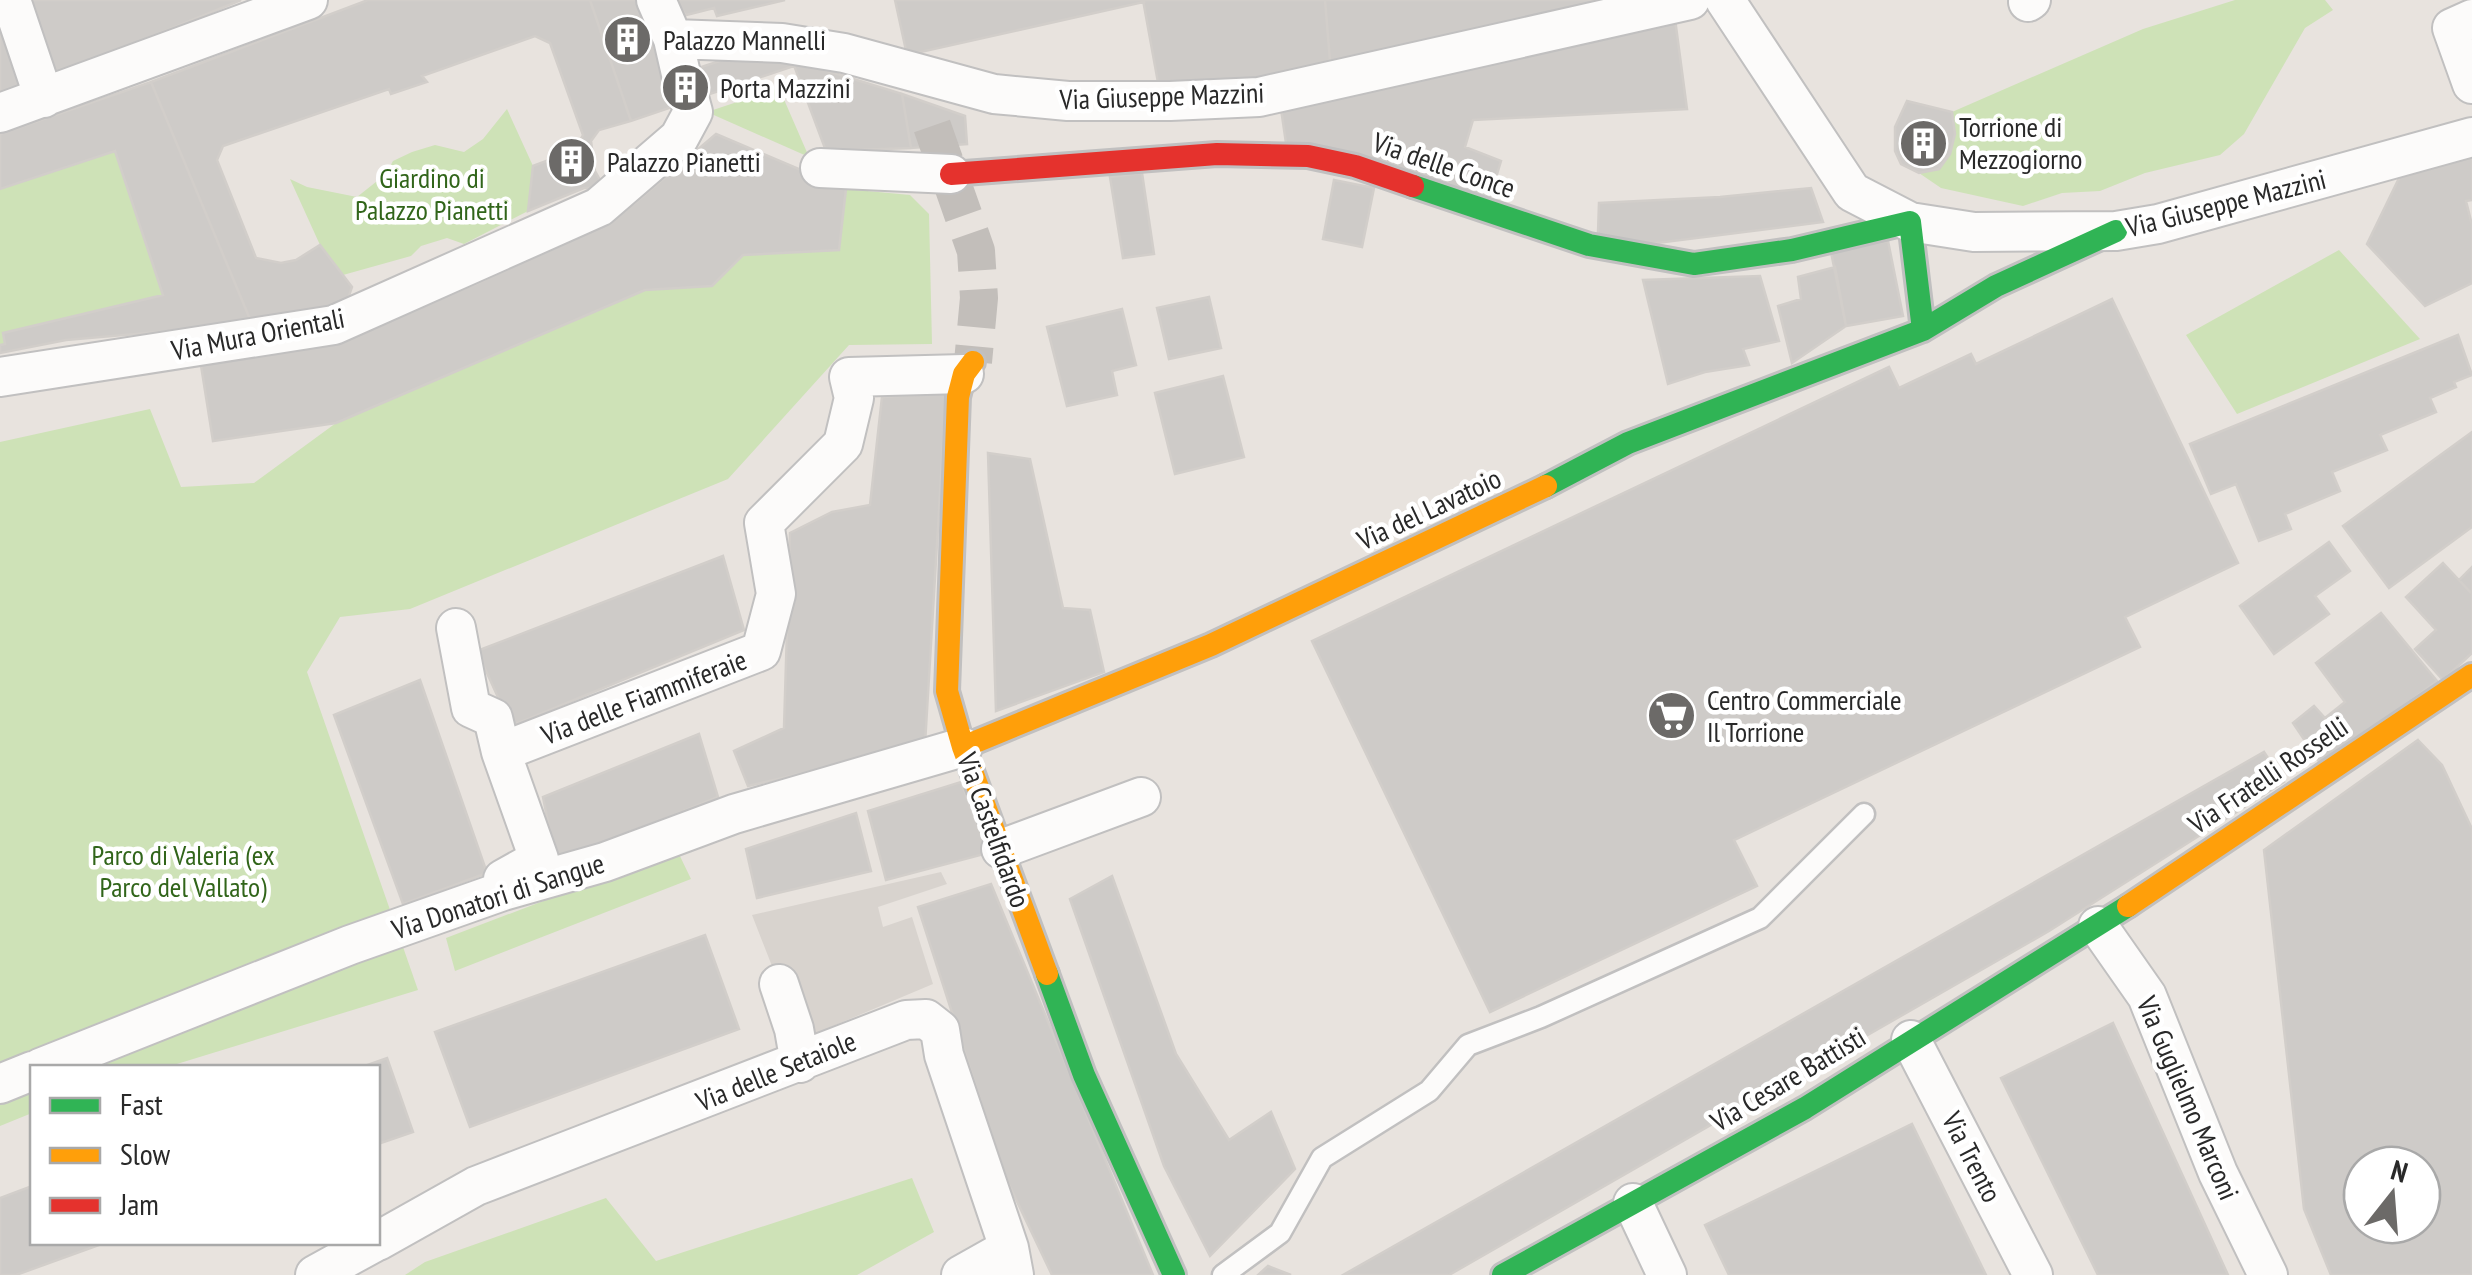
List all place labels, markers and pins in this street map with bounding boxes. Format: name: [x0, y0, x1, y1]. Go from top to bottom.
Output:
building icon: Palazzo Mannelli: [602, 14, 654, 66]
place label: Palazzo Mannelli: [663, 21, 826, 58]
building icon: Porta Mazzini: [659, 62, 711, 114]
place label: Porta Mazzini: [720, 69, 851, 106]
place label: Torrione di Mezzogiorno: [1959, 108, 2082, 177]
building icon: Torrione di Mezzogiorno: [1898, 117, 1950, 169]
building icon: Palazzo Pianetti: [546, 136, 598, 188]
place label: Palazzo Pianetti: [607, 143, 761, 180]
place label: Centro Commerciale Il Torrione: [1707, 681, 1901, 750]
supermarket icon: Centro Commerciale Il Torrione: [1646, 690, 1698, 742]

